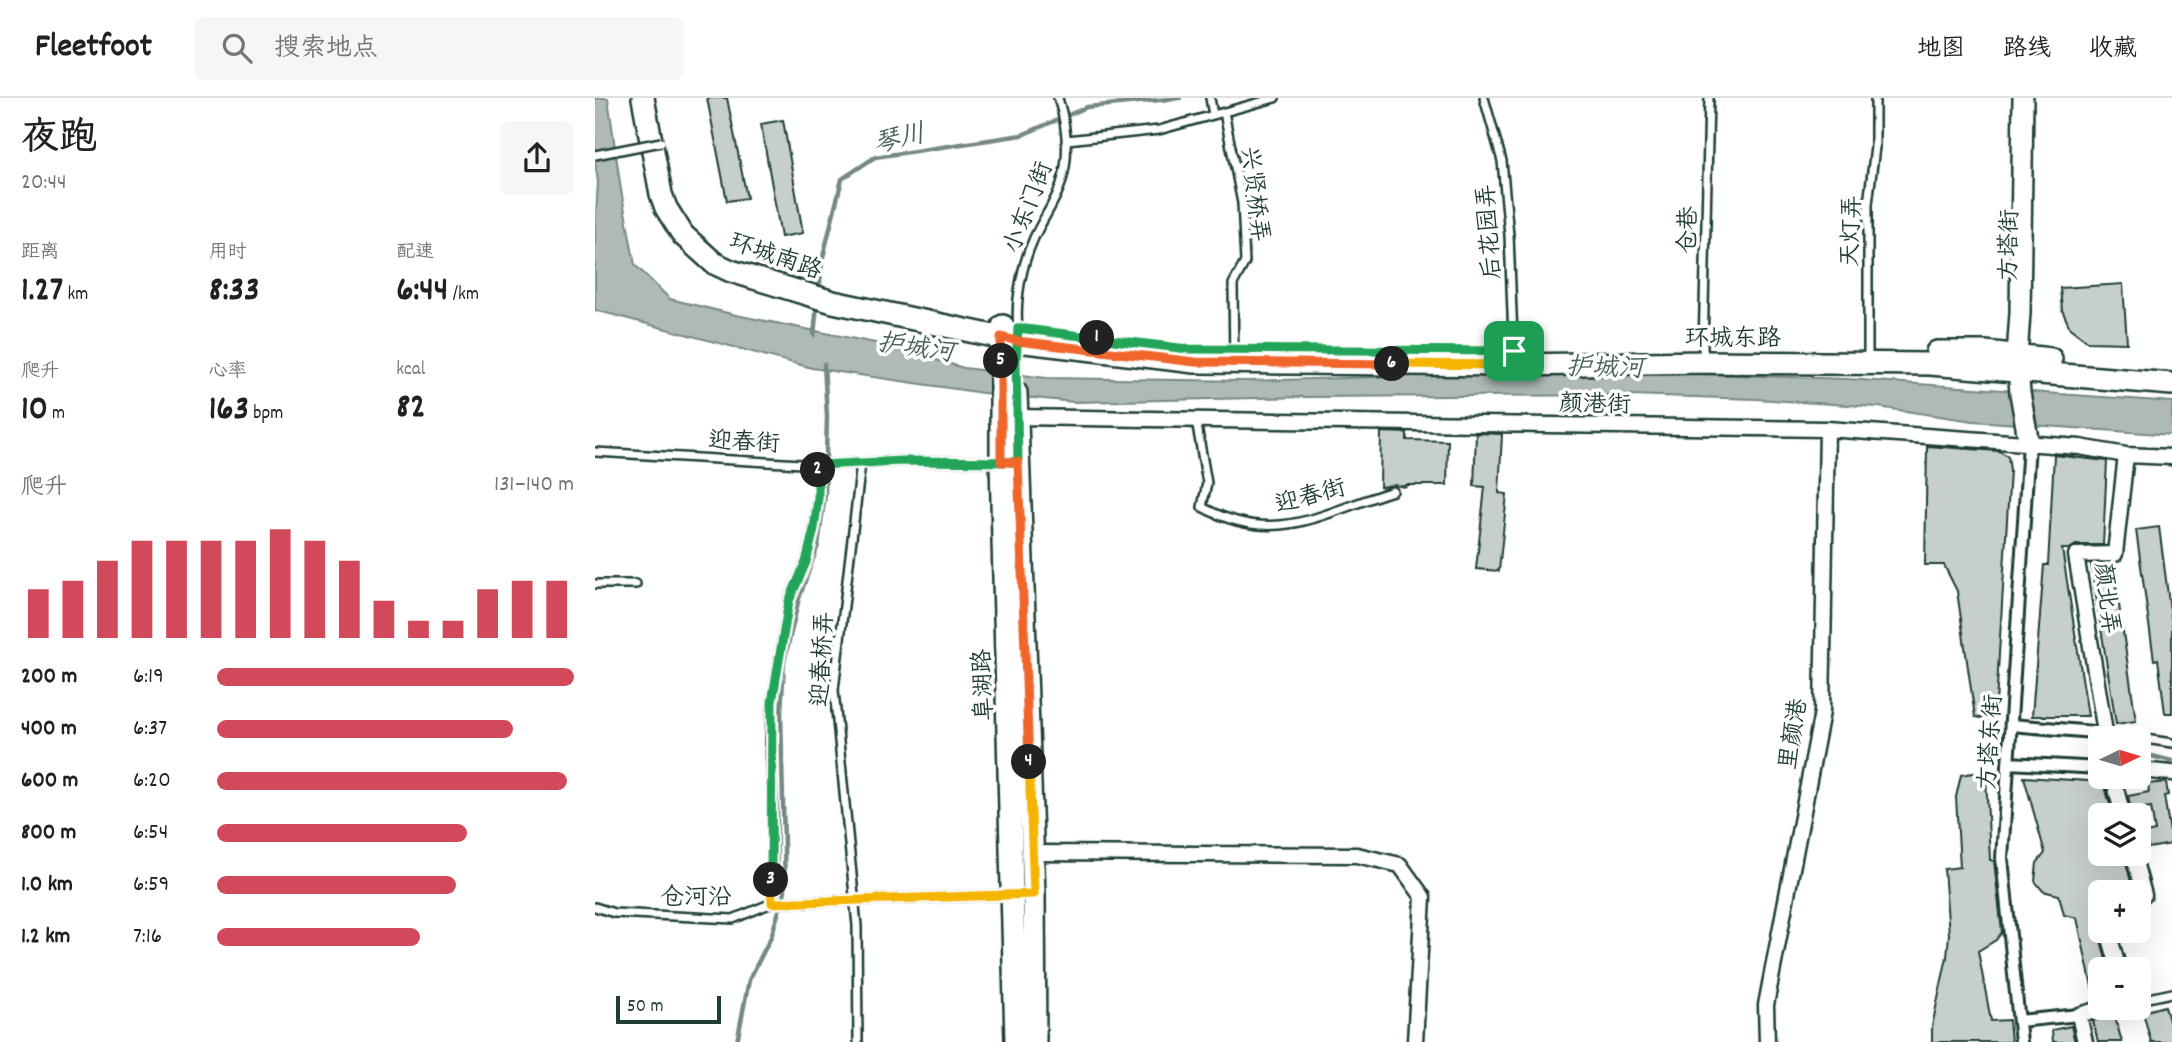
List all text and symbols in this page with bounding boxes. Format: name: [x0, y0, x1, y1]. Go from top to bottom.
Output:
search box: [194, 17, 684, 80]
text: Fleetfoot: [35, 25, 152, 72]
icon: search: [218, 29, 256, 67]
text: 搜索地点: [274, 31, 378, 68]
text: 地图: [1917, 33, 1965, 67]
text: 路线: [2003, 33, 2051, 67]
text: 收藏: [2089, 33, 2137, 67]
text: 夜跑: [21, 113, 97, 168]
water label: 琴川: [870, 117, 930, 164]
button: share: [500, 121, 574, 195]
street label: 兴贤桥弄: [1230, 145, 1276, 244]
street label: 小东门街: [997, 157, 1063, 259]
text: 20:44: [21, 167, 67, 200]
street label: 后花园弄: [1471, 183, 1511, 281]
street label: 天灯弄: [1835, 195, 1871, 268]
street label: 仓巷: [1673, 206, 1707, 254]
street label: 方塔街: [1993, 209, 2029, 281]
street label: 环城南路: [724, 226, 826, 290]
text: 距离: [21, 240, 59, 267]
text: 用时: [209, 240, 247, 267]
text: 配速: [396, 240, 434, 267]
text: 1.27: [21, 267, 63, 317]
text: 8:33: [209, 267, 260, 317]
text: 6:44: [396, 267, 448, 317]
text: km: [63, 282, 88, 309]
text: /km: [448, 282, 479, 309]
pin: 1: [1079, 320, 1115, 356]
pin: [1484, 321, 1544, 381]
street label: 环城东路: [1685, 323, 1781, 357]
text: 1: [1094, 324, 1099, 351]
water label: 护城河: [874, 326, 961, 374]
icon: arrive: [1495, 332, 1533, 370]
pin: 5: [983, 344, 1019, 378]
pin: 6: [1375, 346, 1409, 382]
text: 5: [996, 347, 1005, 374]
text: 6: [1387, 350, 1396, 377]
water label: 护城河: [1566, 350, 1648, 389]
text: kcal: [396, 357, 425, 384]
text: 爬升: [21, 359, 59, 386]
text: 心率: [209, 359, 247, 386]
text: 82: [396, 384, 426, 434]
text: 10: [21, 386, 48, 436]
text: 163: [209, 386, 249, 436]
street label: 颜港街: [1559, 388, 1631, 424]
text: m: [48, 401, 65, 428]
text: bpm: [249, 401, 283, 428]
street label: 迎春街: [707, 425, 781, 463]
pin: 2: [801, 452, 836, 488]
text: 2: [813, 456, 822, 483]
text: 131–140 m: [494, 469, 574, 502]
text: 爬升: [21, 472, 67, 505]
street label: 迎春街: [1272, 472, 1350, 524]
street label: 颜北弄: [2084, 561, 2126, 636]
street label: 迎春桥弄: [805, 610, 843, 708]
street label: 阜湖路: [967, 648, 1003, 721]
text: 200 m: [21, 661, 77, 694]
text: 6:19: [133, 661, 164, 694]
street label: 方塔东街: [1972, 693, 2012, 791]
street label: 里颜港: [1773, 696, 1817, 773]
text: 400 m: [21, 713, 77, 746]
text: 6:37: [133, 713, 167, 746]
north arrow: [2088, 726, 2151, 789]
map controls: [2088, 726, 2151, 1020]
pin: 4: [1011, 744, 1047, 780]
text: 4: [1025, 748, 1032, 775]
text: 600 m: [21, 765, 78, 798]
text: 6:20: [133, 765, 171, 798]
button: layers: [2088, 803, 2151, 866]
text: 800 m: [21, 817, 76, 850]
text: 6:54: [133, 817, 168, 850]
pin: 3: [753, 862, 789, 898]
text: 3: [766, 866, 775, 893]
text: 1.0 km: [21, 869, 73, 902]
text: 6:59: [133, 869, 169, 902]
button: +: [2088, 880, 2151, 943]
street label: 仓河沿: [660, 882, 732, 916]
text: 1.2 km: [21, 921, 70, 954]
text: 7:16: [133, 921, 162, 954]
button: −: [2088, 957, 2151, 1020]
scale bar: [616, 993, 721, 1025]
text: 50 m: [627, 994, 664, 1021]

